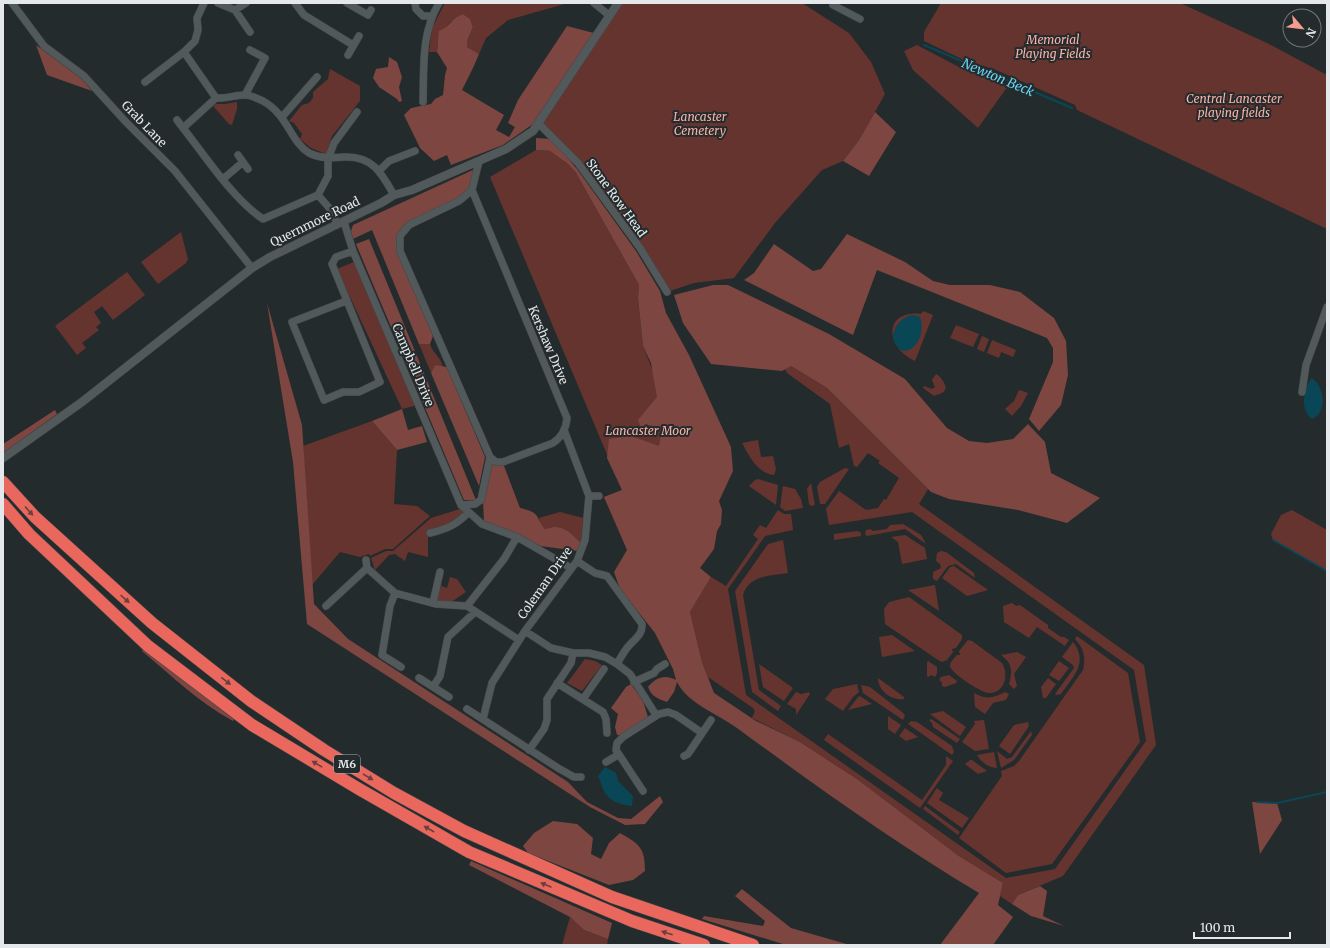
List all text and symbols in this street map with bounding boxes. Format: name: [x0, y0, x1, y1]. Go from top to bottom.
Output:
north arrow: [1282, 8, 1322, 48]
text: N: [1302, 26, 1319, 40]
park label: Memorial Playing Fields: [1015, 32, 1091, 61]
water label: Newton Beck: [959, 55, 1037, 100]
park label: Central Lancaster playing fields: [1186, 91, 1283, 120]
street label: Grab Lane: [119, 97, 170, 150]
park label: Lancaster Cemetery: [673, 109, 728, 138]
street label: Stone Row Head: [583, 156, 650, 240]
street label: Quernmore Road: [267, 193, 362, 250]
street label: Kershaw Drive: [525, 303, 572, 386]
street label: Campbell Drive: [389, 321, 438, 409]
park label: Lancaster Moor: [605, 423, 692, 438]
one-way arrow: [24, 506, 34, 516]
street label: Coleman Drive: [514, 544, 575, 622]
one-way arrow: [120, 594, 130, 604]
one-way arrow: [220, 677, 231, 685]
road number: M6: [334, 755, 360, 773]
one-way arrow: [311, 760, 323, 767]
one-way arrow: [362, 773, 374, 780]
one-way arrow: [423, 826, 435, 833]
one-way arrow: [540, 881, 552, 887]
scale bar: [1194, 914, 1290, 940]
text: 100 m: [1200, 920, 1235, 935]
one-way arrow: [661, 929, 673, 935]

